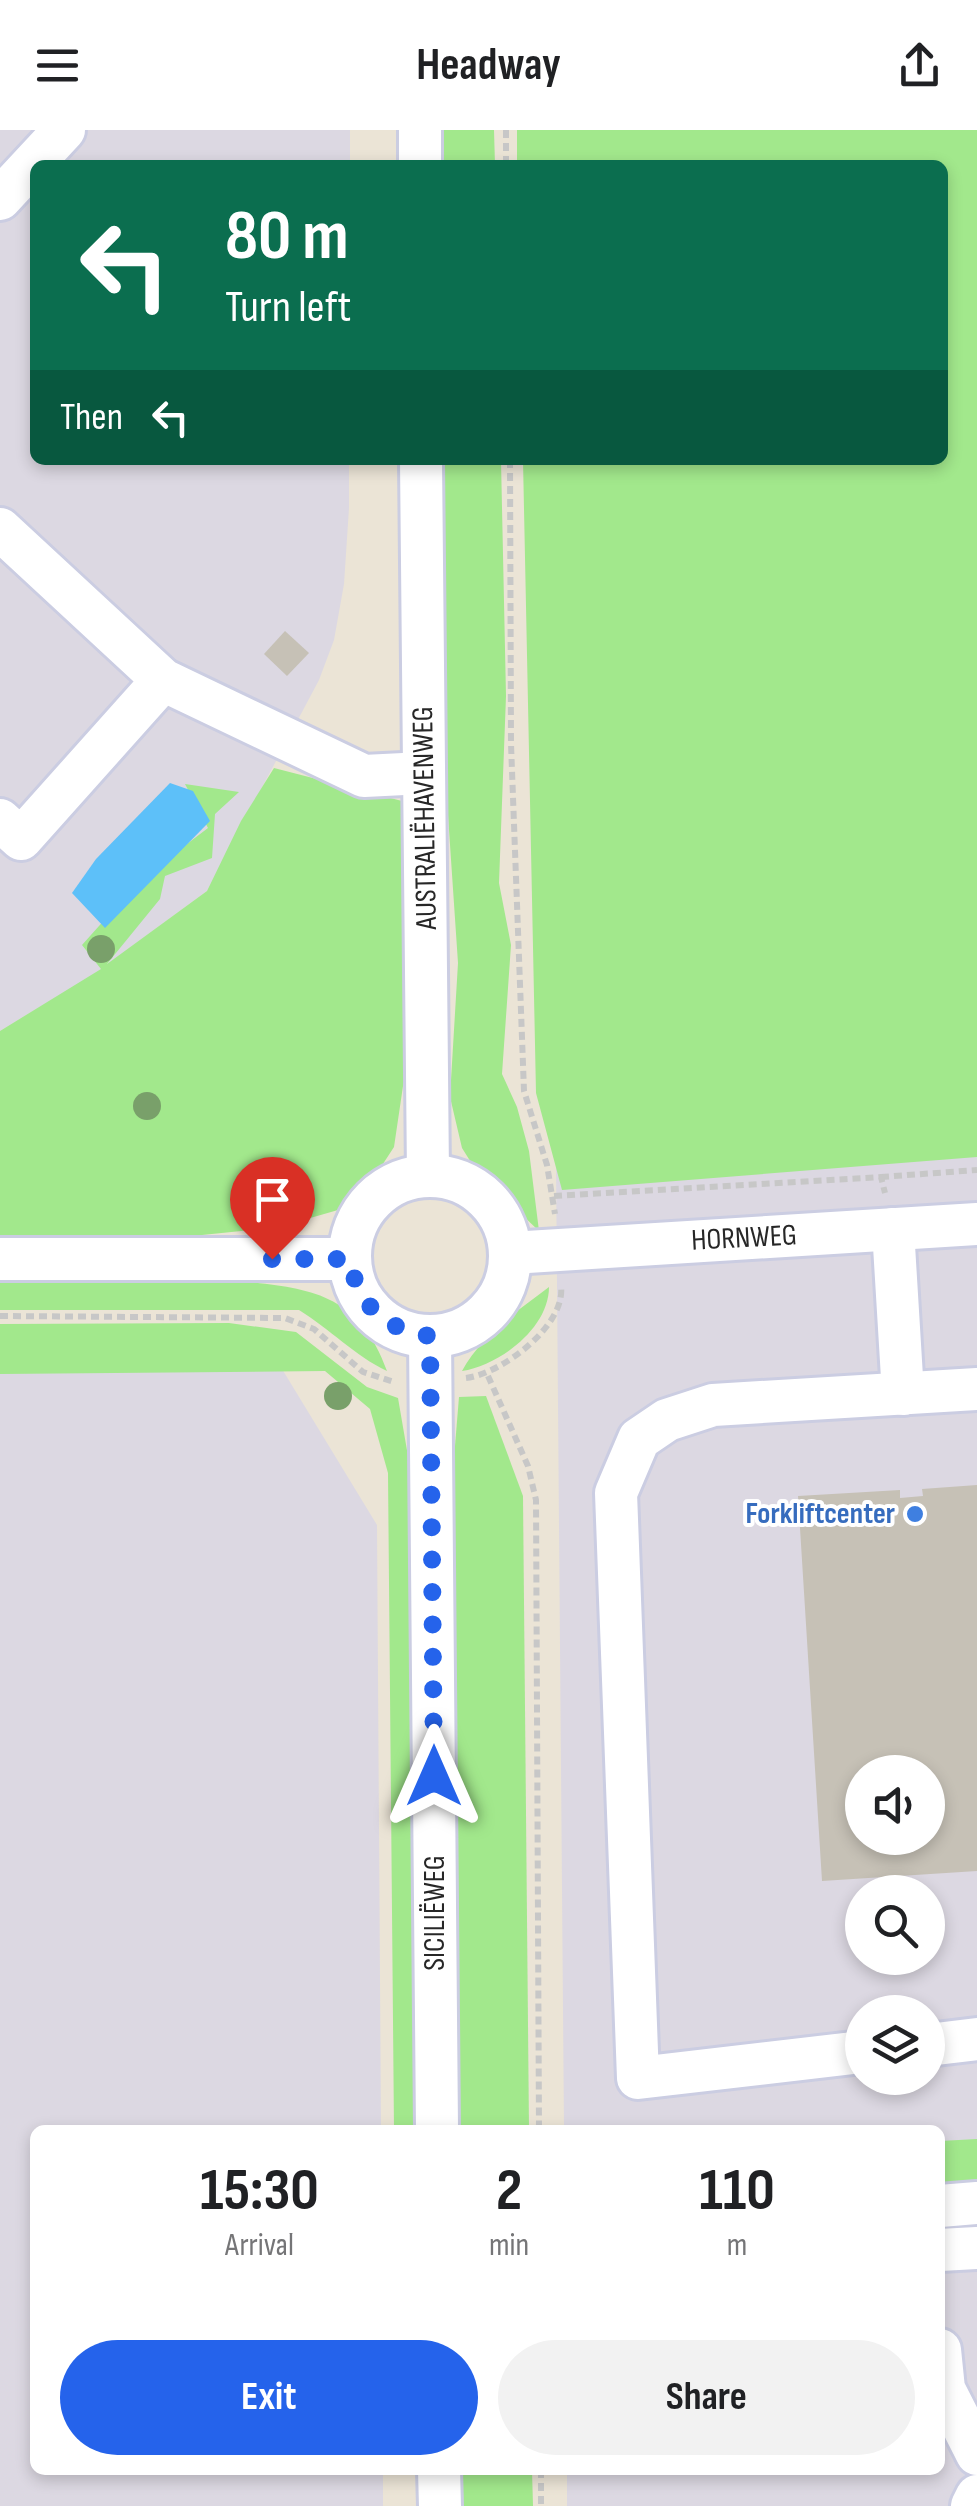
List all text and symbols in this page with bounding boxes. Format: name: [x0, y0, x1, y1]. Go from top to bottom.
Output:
icon: menu: [30, 38, 85, 93]
text: Headway: [416, 38, 561, 93]
icon: share: [892, 38, 947, 93]
text: 80 m: [225, 195, 349, 279]
icon: left: [60, 200, 190, 330]
text: Turn left: [225, 280, 351, 335]
icon: left: [143, 390, 198, 445]
text: Then: [60, 395, 123, 440]
street label: AUSTRALIËHAVENWEG: [405, 706, 445, 931]
pin: [230, 1157, 315, 1260]
icon: arrive: [245, 1172, 300, 1227]
street label: HORNWEG: [690, 1217, 798, 1259]
place label: Forkliftcenter: [745, 1496, 895, 1532]
marker: Forkliftcenter: [904, 1503, 926, 1525]
position arrow: [382, 1724, 486, 1828]
map controls: [845, 1755, 945, 2095]
button: sound: [845, 1755, 945, 1855]
street label: SICILIËWEG: [417, 1855, 453, 1971]
button: search: [845, 1875, 945, 1975]
button: layers: [845, 1995, 945, 2095]
text: 15:30: [200, 2155, 319, 2227]
text: 2: [496, 2155, 522, 2227]
text: 110: [699, 2155, 775, 2227]
text: Arrival: [225, 2226, 294, 2265]
text: min: [489, 2226, 529, 2265]
text: m: [727, 2226, 747, 2265]
button: Exit: [60, 2340, 478, 2455]
button: Share: [498, 2340, 915, 2455]

